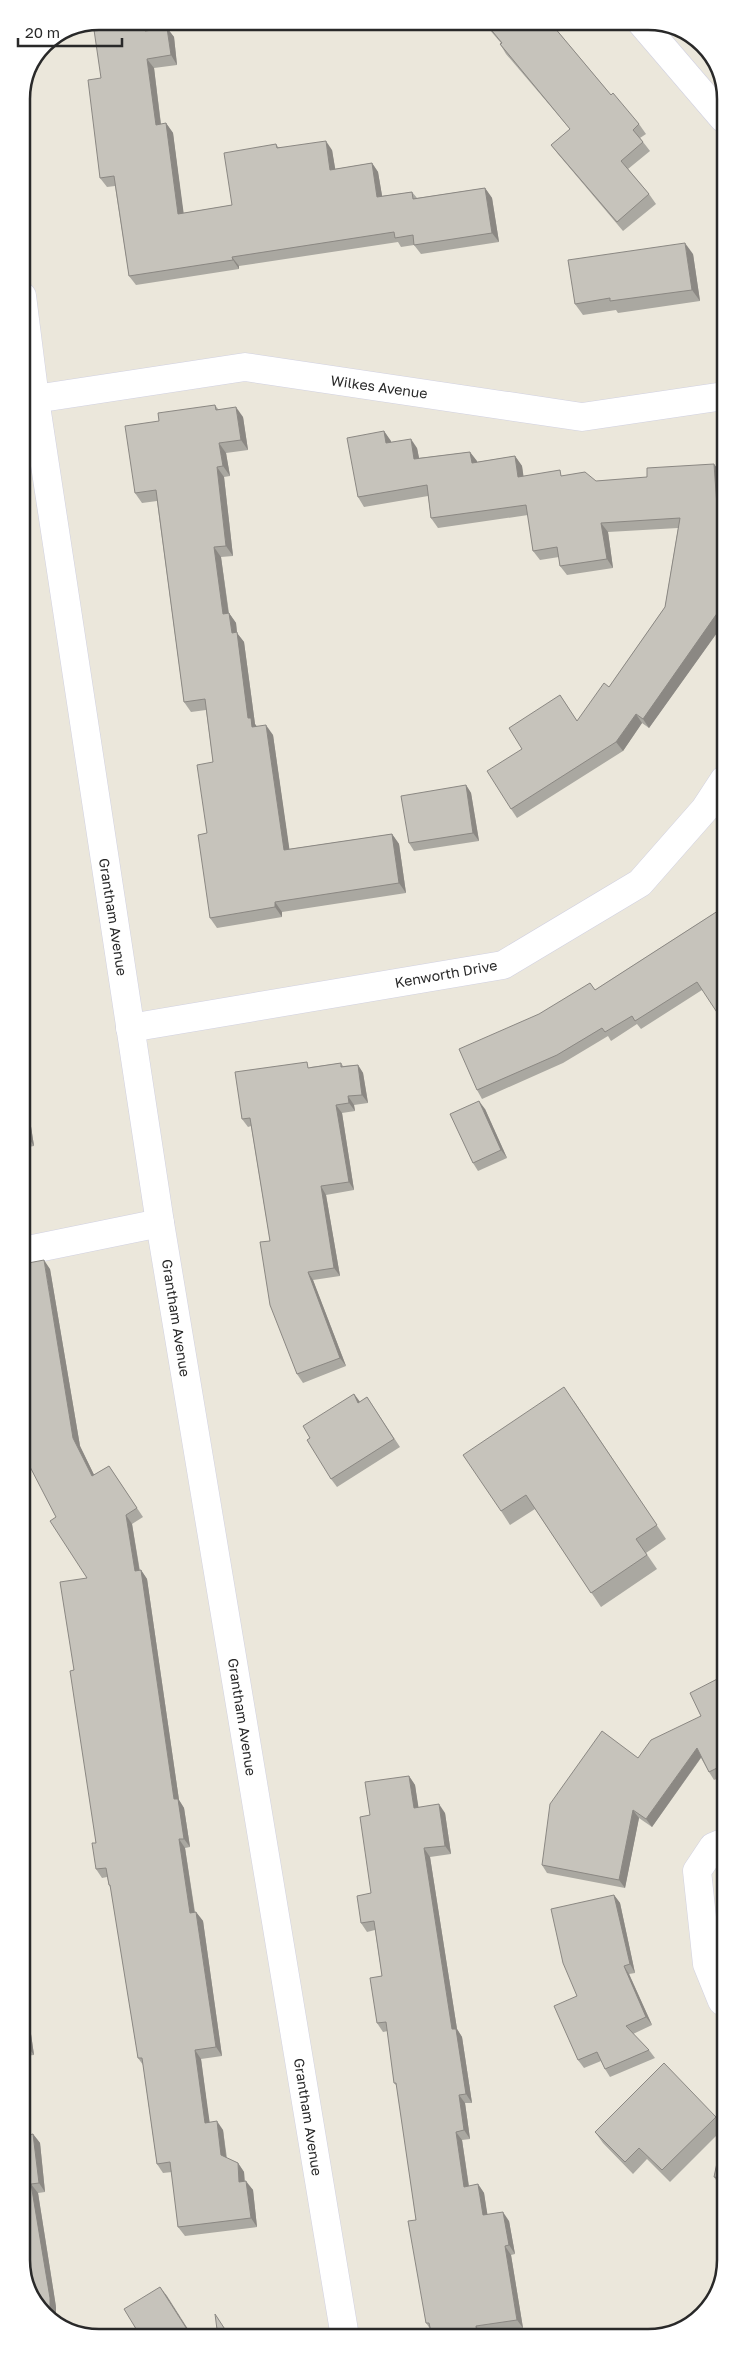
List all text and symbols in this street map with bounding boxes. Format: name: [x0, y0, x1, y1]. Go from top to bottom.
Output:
scale bar: [18, 15, 121, 47]
text: 20 m: [25, 23, 60, 41]
street label: Wilkes Avenue: [329, 371, 429, 402]
street label: Grantham Avenue: [96, 857, 131, 977]
street label: Kenworth Drive: [393, 956, 498, 991]
street label: Grantham Avenue: [159, 1258, 194, 1378]
street label: Grantham Avenue: [225, 1657, 260, 1777]
street label: Grantham Avenue: [291, 2057, 326, 2177]

